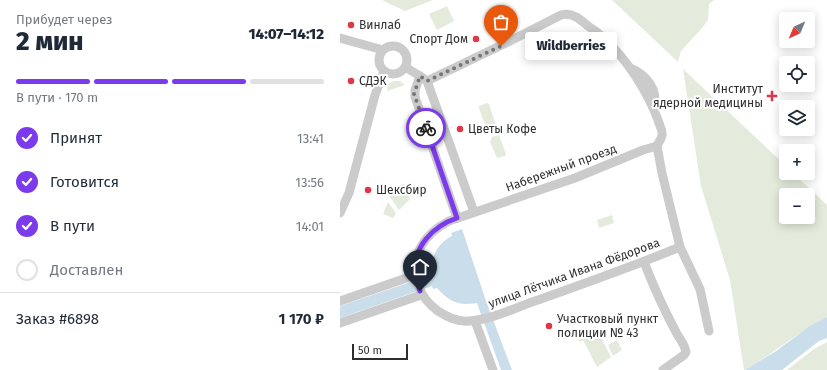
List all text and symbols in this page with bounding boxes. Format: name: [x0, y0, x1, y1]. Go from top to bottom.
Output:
pin: [484, 5, 518, 46]
icon: bag: [490, 11, 512, 33]
text: Прибудет через: [16, 12, 113, 27]
north arrow: [779, 12, 815, 48]
map controls: [779, 12, 815, 224]
place label: Винлаб: [359, 18, 401, 32]
marker: Винлаб: [346, 20, 356, 30]
text: 14:07–14:12: [248, 25, 324, 43]
text: 2 мин: [16, 26, 83, 57]
place label: Спорт Дом: [410, 32, 468, 46]
callout: Wildberries: [525, 32, 617, 60]
marker: Спорт Дом: [471, 34, 481, 44]
text: Wildberries: [536, 38, 606, 53]
button: locate: [779, 56, 815, 92]
place label: СДЭК: [359, 74, 387, 88]
marker: СДЭК: [346, 76, 356, 86]
place label: Институт ядерной медицины: [653, 82, 764, 110]
text: В пути · 170 m: [16, 90, 98, 105]
marker: Институт ядерной медицины: [766, 90, 778, 102]
button: layers: [779, 100, 815, 136]
courier: [406, 108, 446, 148]
icon: bike: [415, 117, 437, 139]
place label: Цветы Кофе: [468, 122, 537, 136]
marker: Цветы Кофе: [455, 124, 465, 134]
icon: check: [16, 127, 38, 149]
text: Принят: [50, 129, 102, 147]
text: 13:41: [297, 131, 324, 146]
street label: Набережный проезд: [504, 141, 619, 195]
button: +: [779, 144, 815, 180]
icon: check: [16, 171, 38, 193]
text: Готовится: [50, 173, 119, 191]
text: 13:56: [295, 175, 324, 190]
place label: Шексбир: [376, 183, 427, 197]
marker: Шексбир: [363, 185, 373, 195]
button: −: [779, 188, 815, 224]
icon: check: [16, 215, 38, 237]
text: В пути: [50, 217, 95, 235]
text: 14:01: [296, 219, 324, 234]
street label: улица Лётчика Ивана Фёдорова: [486, 235, 662, 311]
pin: [403, 250, 437, 291]
icon: home: [409, 256, 431, 278]
text: Доставлен: [50, 261, 123, 279]
text: Заказ #6898: [16, 310, 99, 328]
text: 1 170 ₽: [278, 310, 324, 328]
place label: Участковый пункт полиции № 43: [557, 312, 659, 340]
marker: Участковый пункт полиции № 43: [544, 321, 554, 331]
scale bar: [352, 342, 408, 361]
text: 50 m: [358, 344, 382, 357]

